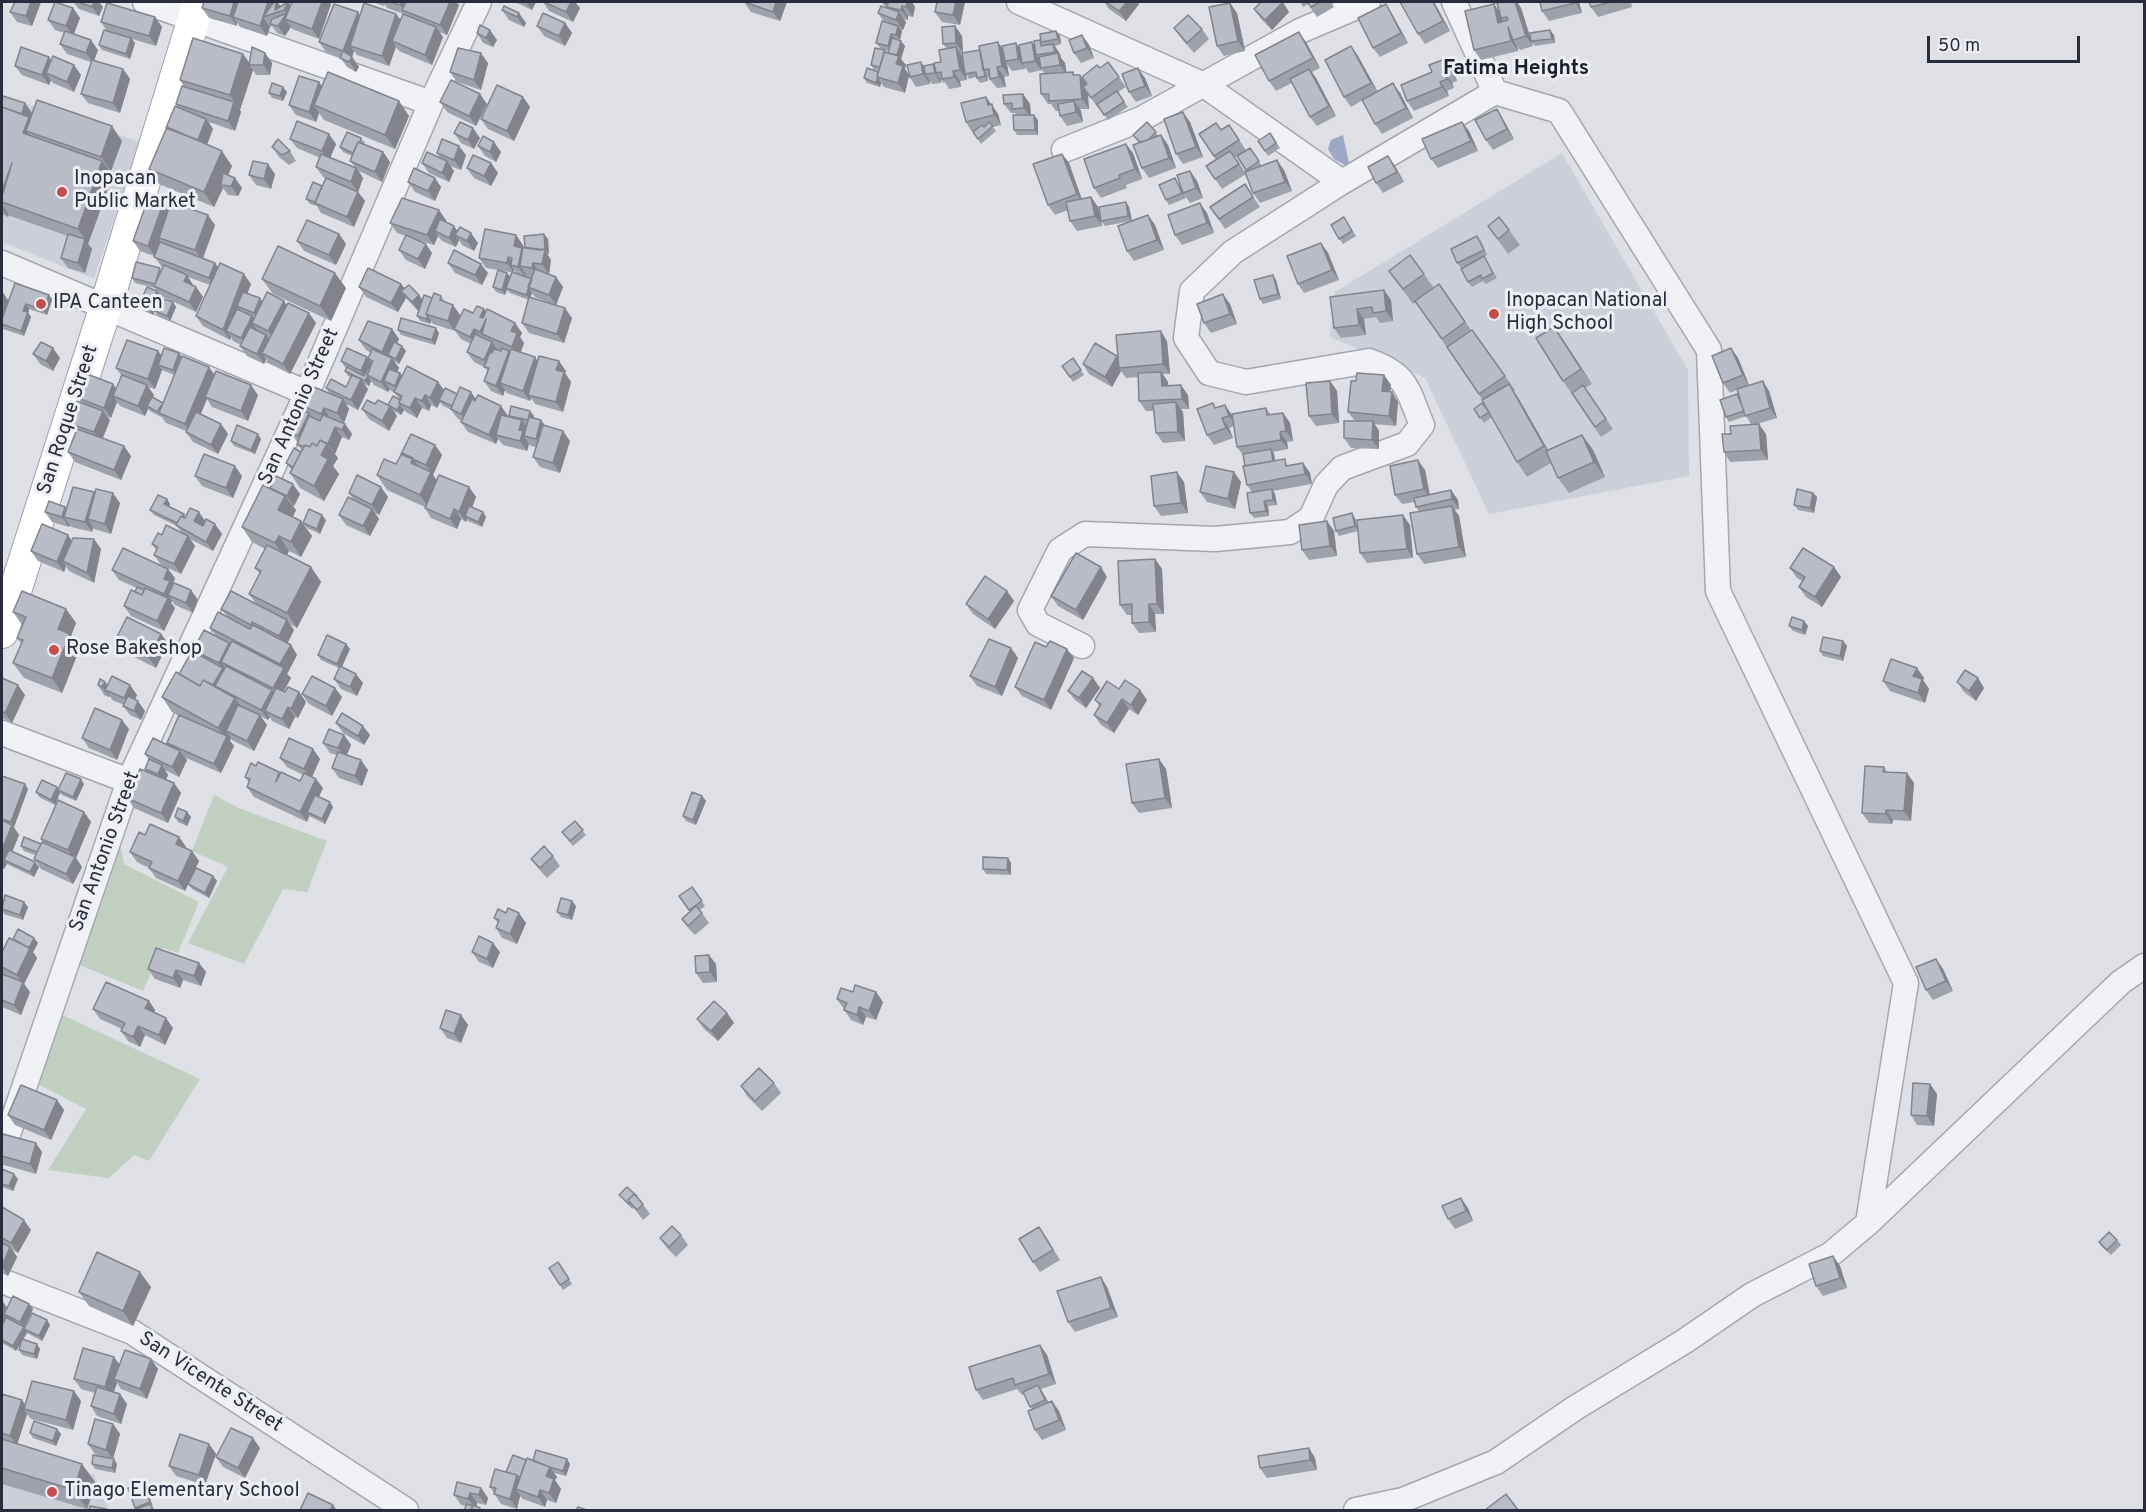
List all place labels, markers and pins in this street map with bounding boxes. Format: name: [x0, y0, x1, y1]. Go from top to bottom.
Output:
place label: Inopacan Public Market: [74, 168, 196, 215]
marker: Inopacan Public Market: [55, 185, 69, 199]
place label: Inopacan National High School: [1506, 290, 1667, 337]
place label: IPA Canteen: [53, 292, 163, 316]
marker: IPA Canteen: [34, 297, 48, 311]
marker: Inopacan National High School: [1487, 307, 1501, 321]
place label: Rose Bakeshop: [66, 638, 202, 662]
marker: Rose Bakeshop: [47, 643, 61, 657]
place label: Tinago Elementary School: [64, 1480, 300, 1504]
marker: Tinago Elementary School: [45, 1485, 59, 1499]

